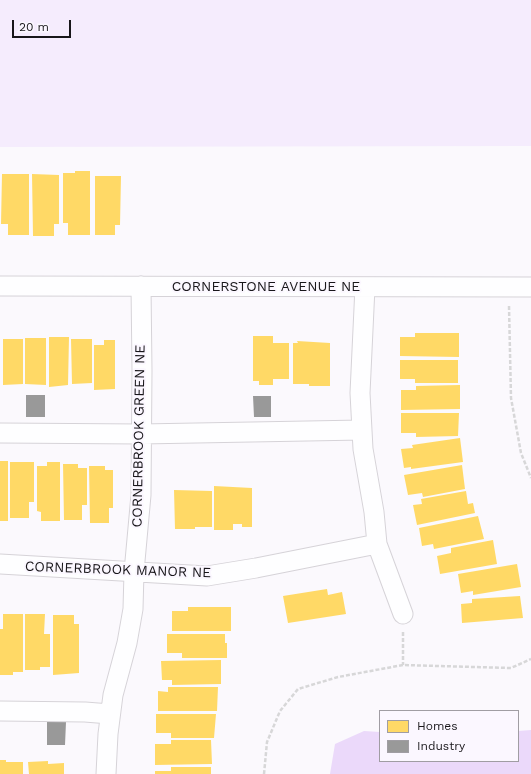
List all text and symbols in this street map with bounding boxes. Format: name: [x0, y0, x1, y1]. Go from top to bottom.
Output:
scale bar: [14, 12, 73, 38]
text: 20 m: [19, 20, 49, 34]
street label: CORNERSTONE AVENUE NE: [172, 279, 360, 295]
street label: CORNERBROOK GREEN NE: [129, 344, 149, 528]
street label: CORNERBROOK MANOR NE: [25, 558, 211, 582]
legend: [379, 710, 519, 762]
text: Homes: [417, 719, 458, 733]
text: Industry: [417, 739, 465, 753]

